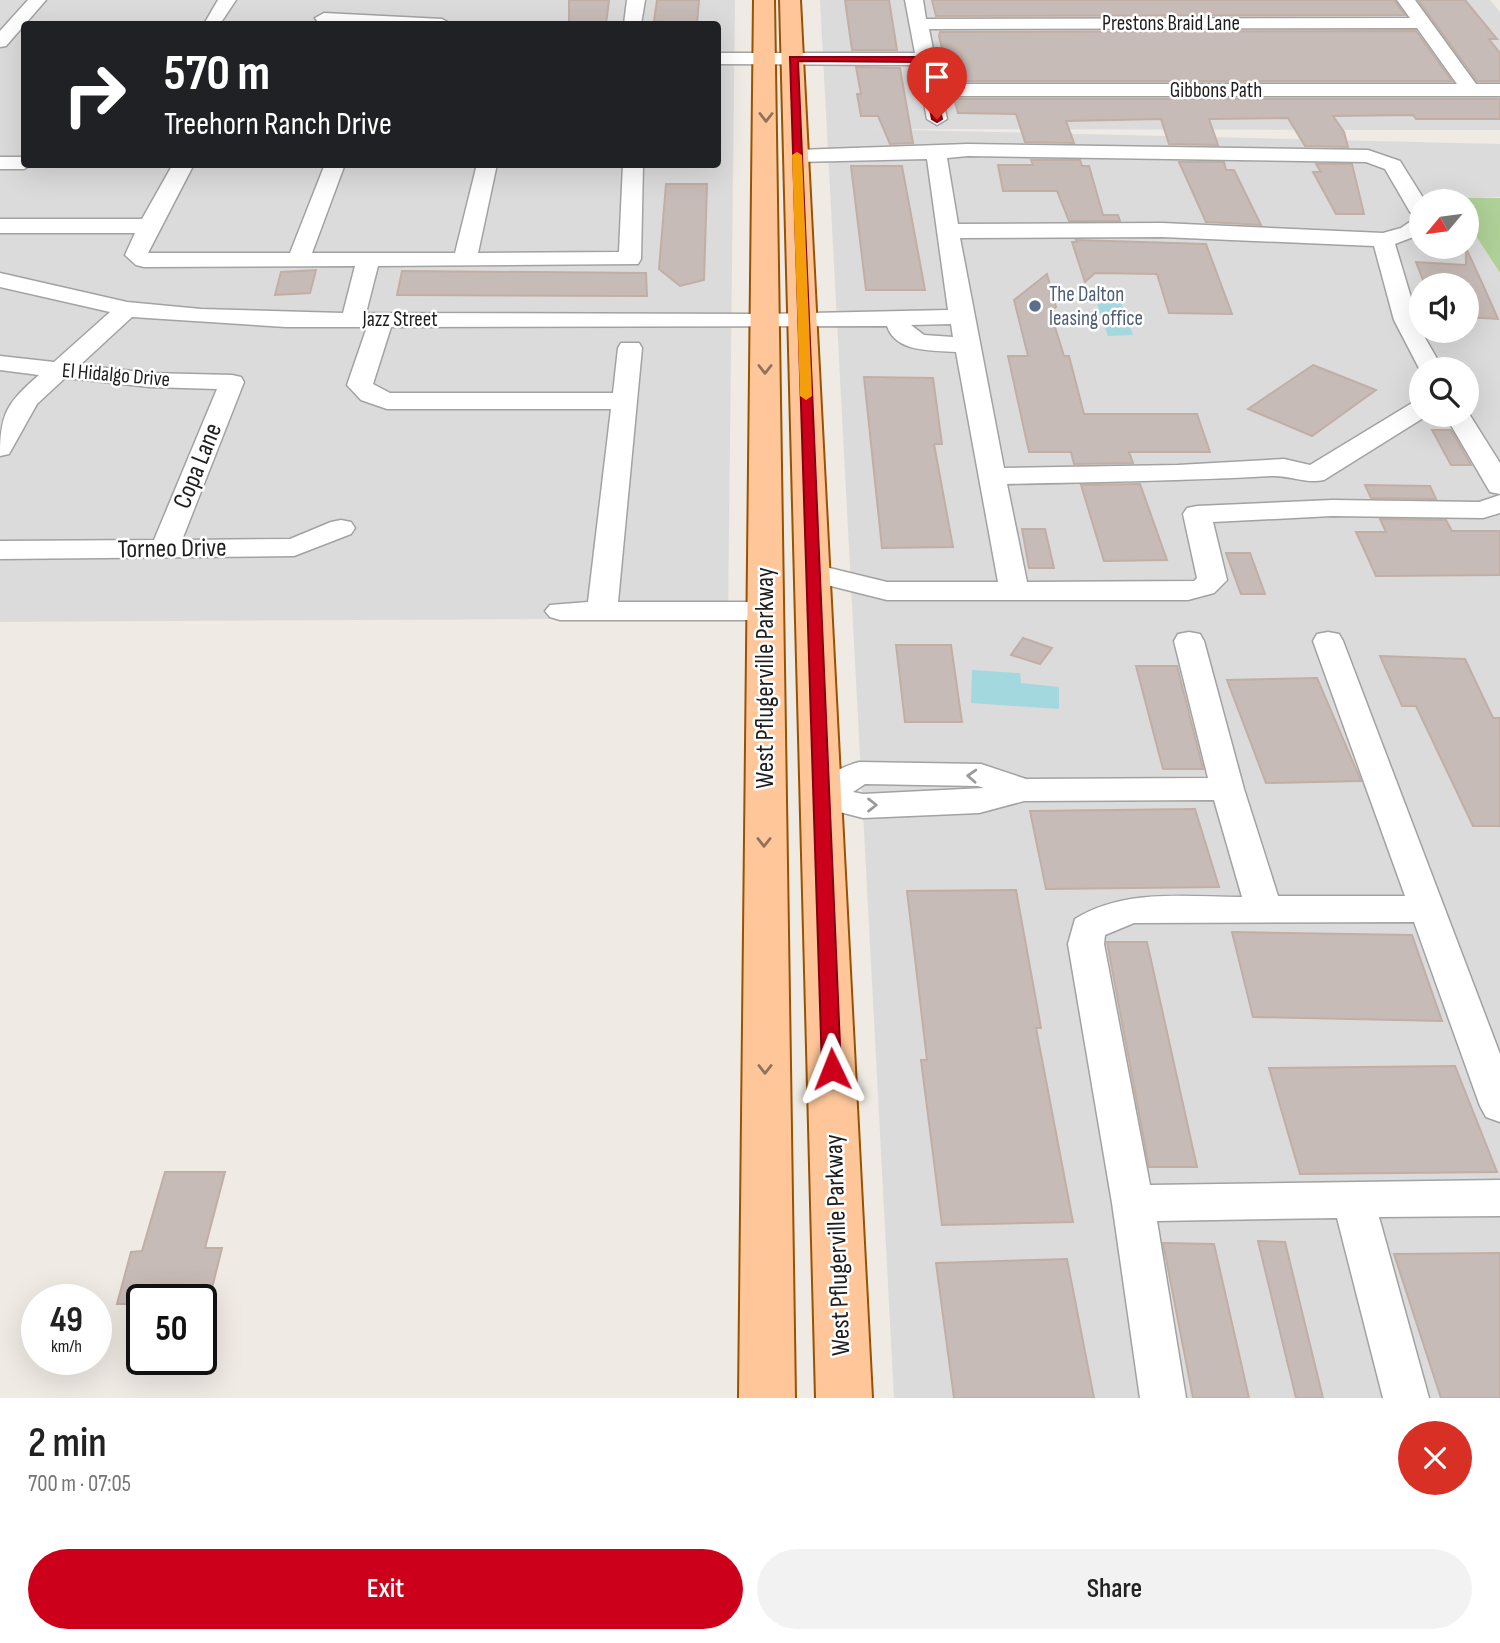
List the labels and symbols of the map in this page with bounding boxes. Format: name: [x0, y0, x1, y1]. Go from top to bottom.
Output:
street label: Prestons Braid Lane: [1102, 11, 1240, 36]
pin: [907, 47, 967, 119]
street label: Gibbons Path: [1170, 78, 1262, 103]
one-way arrow: [758, 112, 774, 123]
north arrow: [1409, 189, 1479, 259]
place label: The Dalton leasing office: [1049, 282, 1143, 331]
marker: The Dalton leasing office: [1027, 298, 1043, 314]
street label: Jazz Street: [361, 307, 438, 332]
street label: El Hidalgo Drive: [61, 358, 171, 392]
one-way arrow: [758, 364, 773, 375]
street label: Copa Lane: [167, 419, 229, 513]
street label: Torneo Drive: [117, 533, 227, 565]
street label: West Pflugerville Parkway: [750, 567, 781, 789]
one-way arrow: [966, 768, 977, 783]
one-way arrow: [867, 797, 877, 813]
one-way arrow: [756, 837, 772, 847]
position arrow: [795, 1032, 869, 1106]
one-way arrow: [757, 1064, 773, 1075]
street label: West Pflugerville Parkway: [819, 1134, 857, 1356]
speed limit sign: 50: [126, 1284, 217, 1375]

